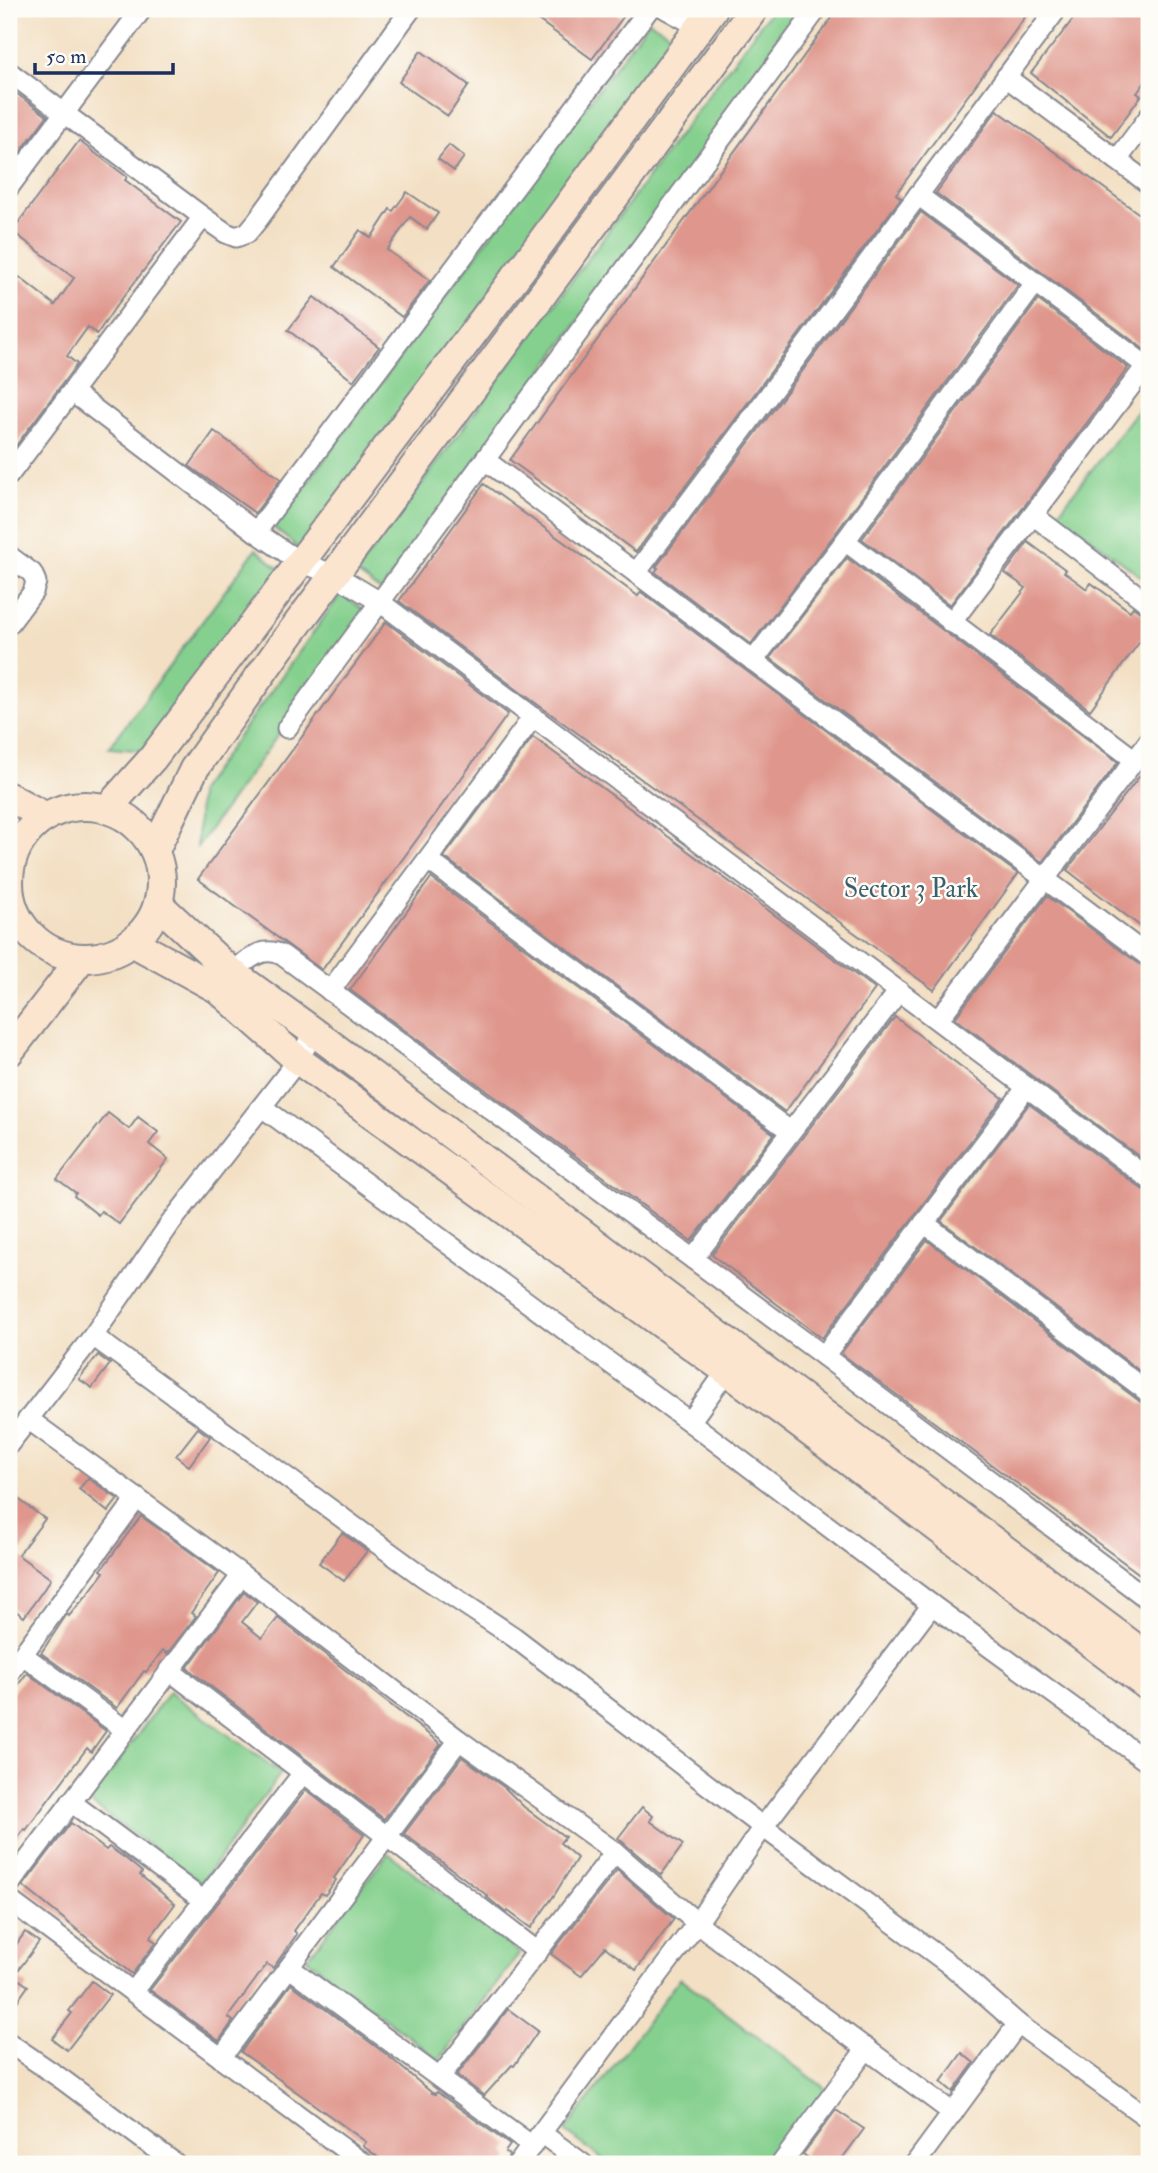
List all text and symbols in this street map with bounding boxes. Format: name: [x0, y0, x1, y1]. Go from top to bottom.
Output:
scale bar: [35, 32, 173, 76]
text: 50 m: [46, 43, 87, 70]
park label: Sector 3 Park: [844, 873, 979, 905]

